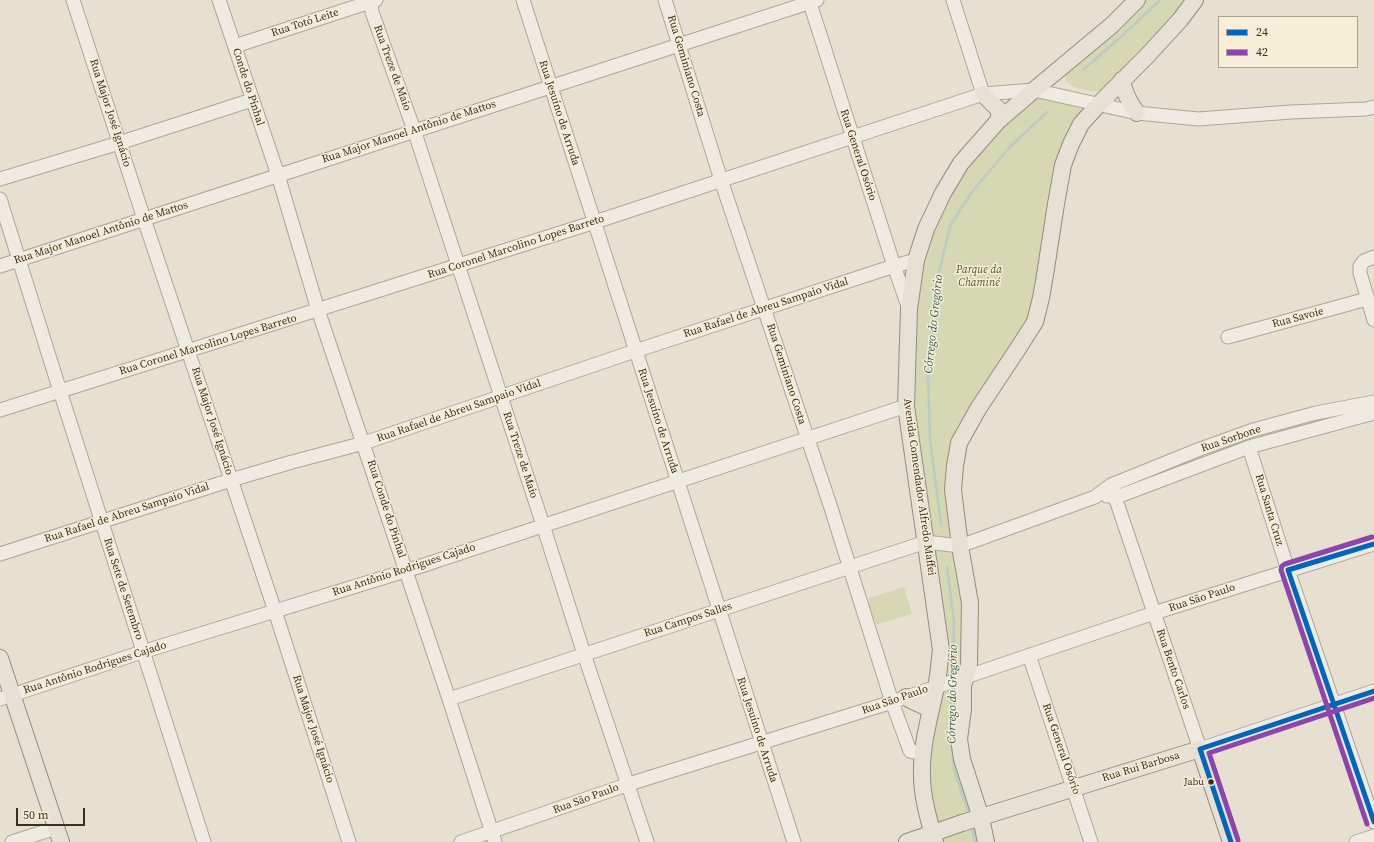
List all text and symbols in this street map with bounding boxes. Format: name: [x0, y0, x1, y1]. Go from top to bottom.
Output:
street label: Rua Totó Leite: [270, 6, 340, 40]
street label: Rua Geminiano Costa: [664, 14, 708, 118]
legend: [1218, 16, 1358, 68]
street label: Rua Treze de Maio: [370, 23, 414, 113]
text: 24: [1256, 24, 1268, 40]
text: 42: [1256, 44, 1268, 60]
street label: Conde do Pinhal: [229, 46, 267, 128]
street label: Rua Major José Ignácio: [86, 57, 134, 169]
street label: Rua Jesuíno de Arruda: [536, 59, 582, 167]
street label: Rua Major Manoel Antônio de Mattos: [320, 98, 498, 166]
street label: Rua General Osório: [837, 108, 879, 202]
street label: Rua Major Manoel Antônio de Mattos: [12, 199, 190, 267]
street label: Rua Coronel Marcolino Lopes Barreto: [426, 212, 606, 282]
park label: Parque da Chaminé: [956, 263, 1002, 289]
water label: Córrego do Gregório: [922, 274, 946, 374]
street label: Rua Rafael de Abreu Sampaio Vidal: [682, 275, 850, 341]
street label: Rua Savoie: [1271, 305, 1325, 331]
street label: Rua Coronel Marcolino Lopes Barreto: [118, 312, 298, 378]
street label: Rua Geminiano Costa: [763, 322, 809, 426]
street label: Rua Major José Ignácio: [188, 365, 236, 477]
street label: Rua Jesuíno de Arruda: [635, 367, 681, 475]
street label: Rua Rafael de Abreu Sampaio Vidal: [375, 377, 543, 445]
street label: Avenida Comendador Alfredo Maffei: [900, 397, 938, 577]
street label: Rua Treze de Maio: [500, 410, 540, 500]
street label: Rua Sorbone: [1199, 423, 1263, 455]
street label: Rua Conde do Pinhal: [364, 458, 408, 560]
street label: Rua Santa Cruz: [1252, 473, 1286, 547]
street label: Rua Rafael de Abreu Sampaio Vidal: [43, 480, 211, 546]
street label: Rua Sete de Setembro: [100, 536, 146, 642]
street label: Rua Antônio Rodrigues Cajado: [331, 541, 477, 599]
street label: Rua São Paulo: [1167, 581, 1237, 615]
street label: Rua Campos Salles: [642, 600, 734, 640]
street label: Rua Bento Carlos: [1153, 627, 1193, 711]
street label: Rua Antônio Rodrigues Cajado: [22, 639, 168, 697]
water label: Córrego do Gregório: [945, 644, 961, 744]
street label: Rua Major José Ignácio: [289, 673, 337, 785]
street label: Rua Jesuíno de Arruda: [734, 676, 780, 784]
street label: Rua São Paulo: [860, 682, 930, 718]
street label: Rua General Osório: [1039, 702, 1083, 796]
street label: Rua Rui Barbosa: [1101, 749, 1181, 785]
place label: Jabu: [1184, 776, 1204, 788]
marker: Jabu: [1206, 777, 1216, 787]
street label: Rua São Paulo: [551, 781, 621, 817]
scale bar: [18, 800, 87, 826]
text: 50 m: [23, 807, 49, 823]

